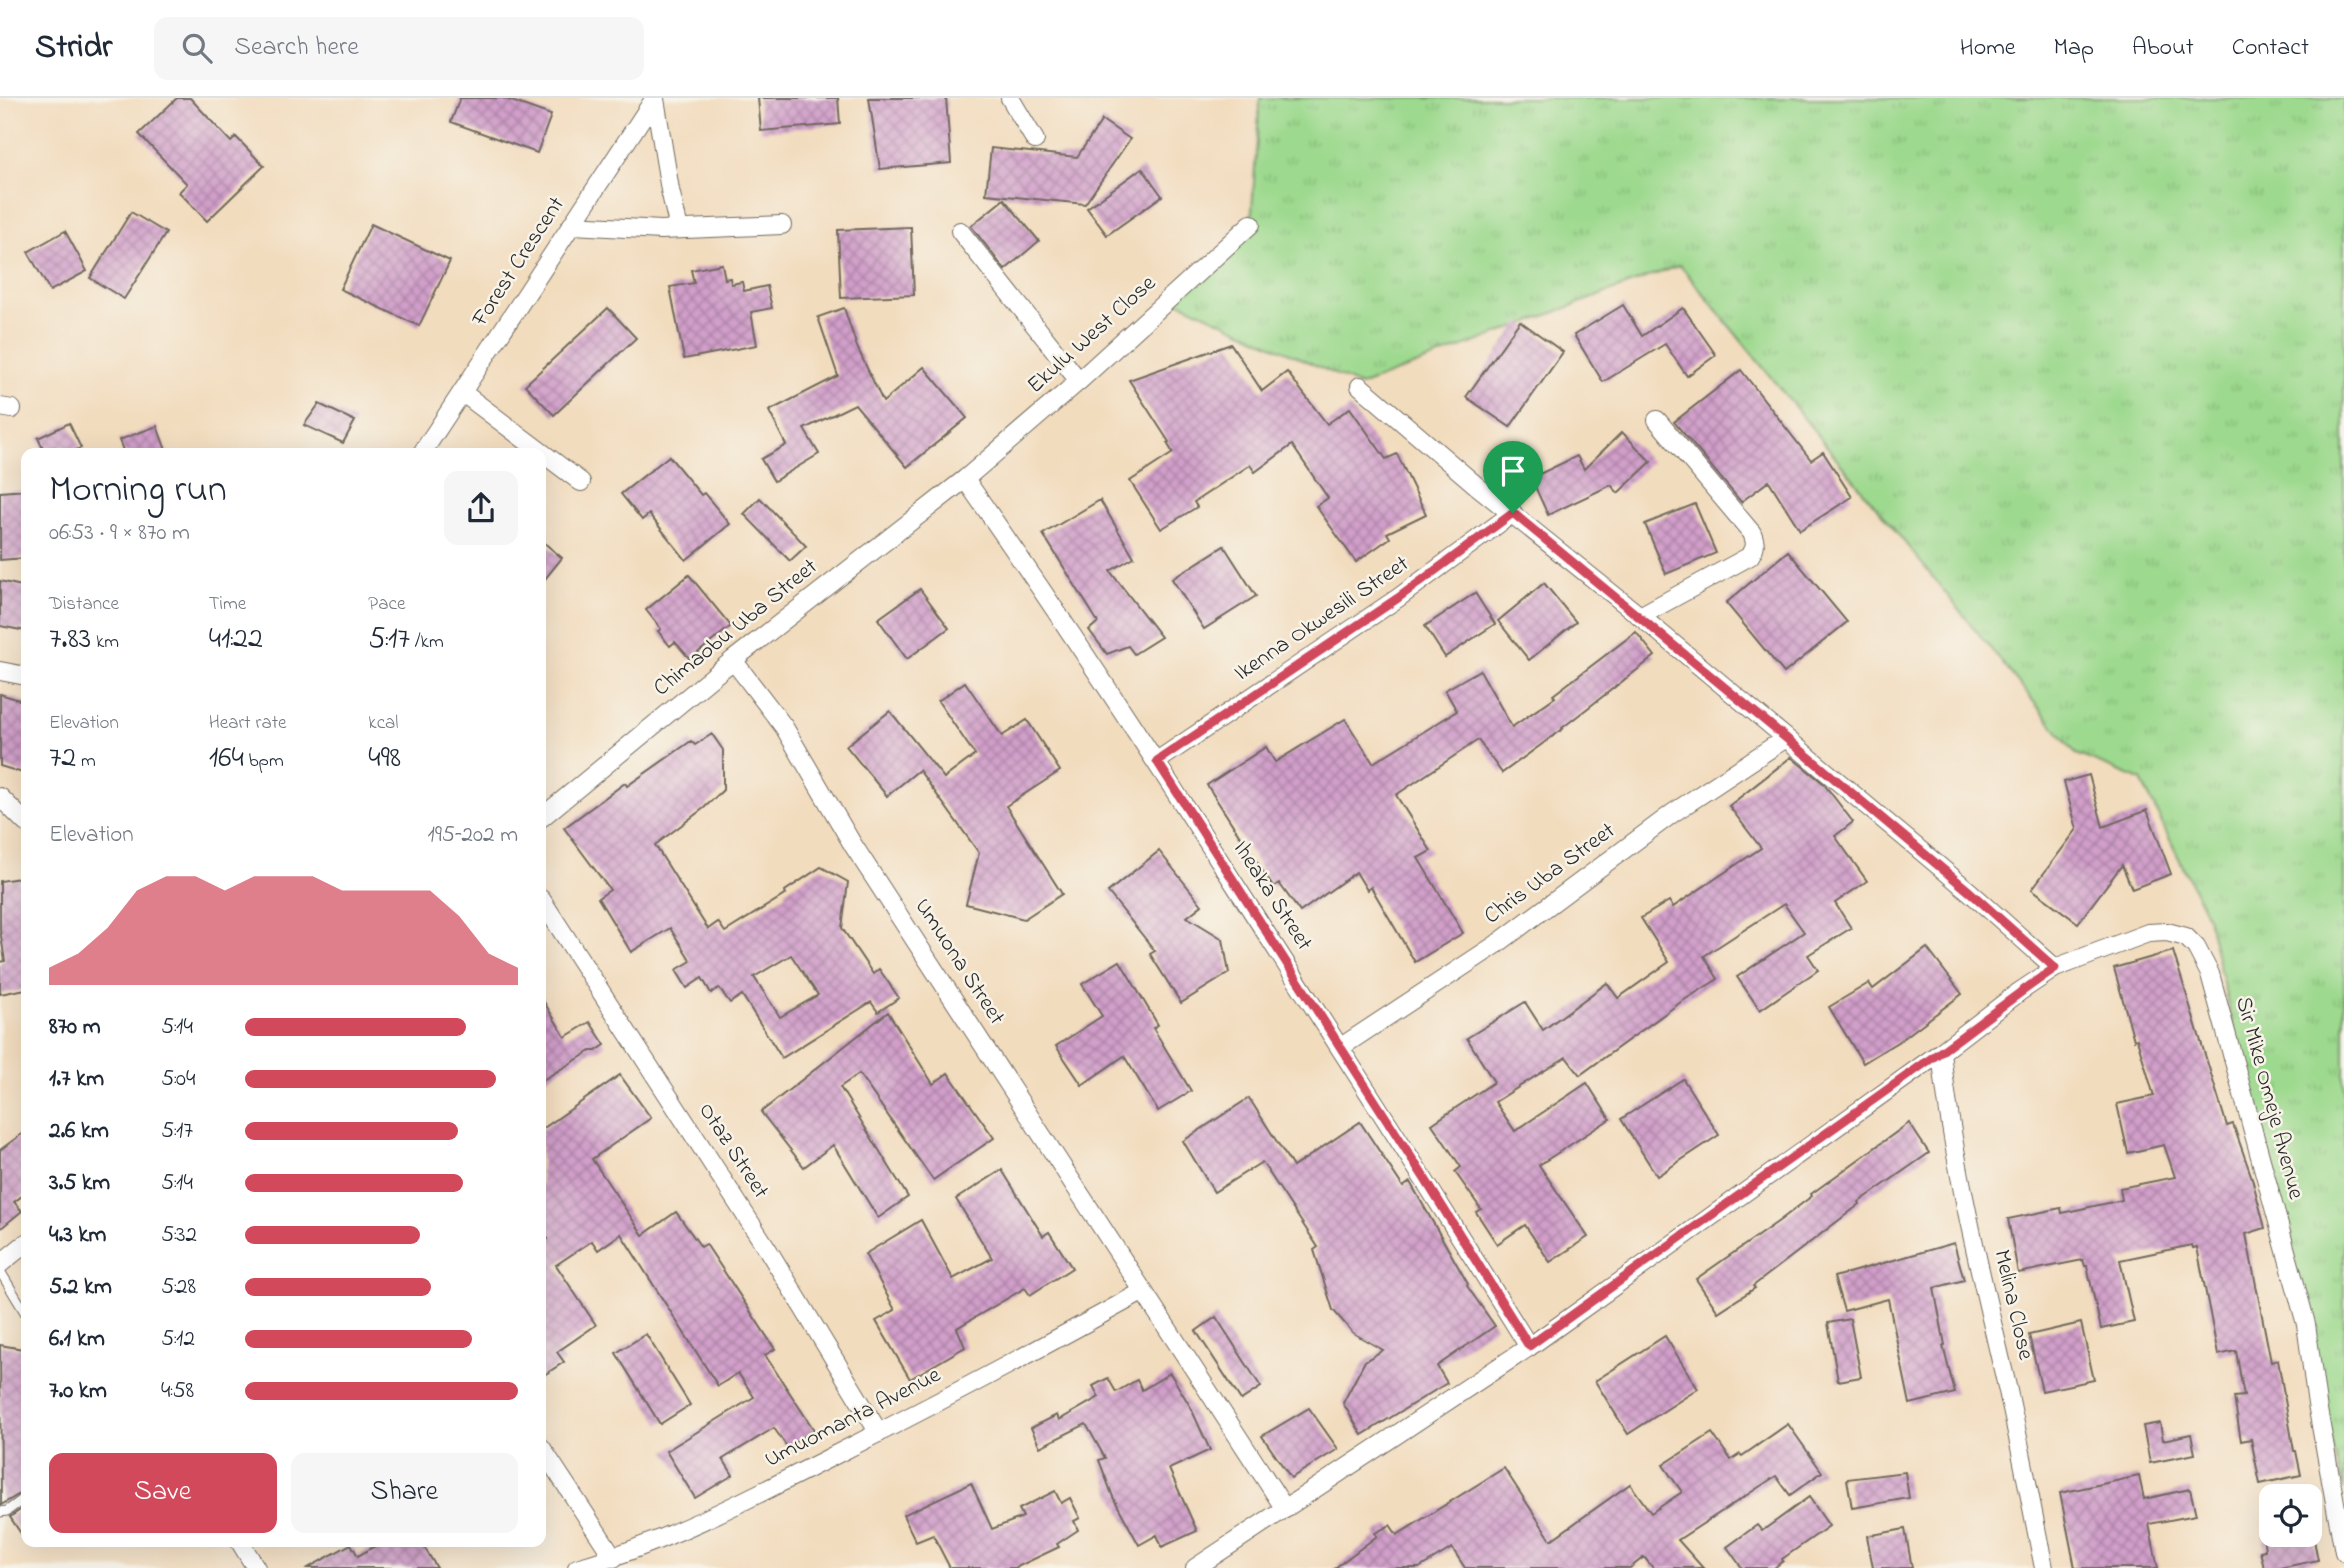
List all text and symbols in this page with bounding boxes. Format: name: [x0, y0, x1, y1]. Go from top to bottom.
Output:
search box: [154, 17, 644, 80]
text: Stridr: [35, 24, 112, 72]
icon: search: [178, 29, 216, 67]
text: Search here: [234, 29, 359, 67]
text: Home: [1960, 31, 2016, 66]
text: Map: [2054, 31, 2094, 66]
text: About: [2132, 31, 2194, 66]
text: Contact: [2232, 31, 2309, 66]
street label: Forest Crescent: [464, 190, 573, 334]
street label: Ekulu West Close: [1020, 268, 1164, 402]
pin: [1483, 441, 1543, 513]
icon: arrive: [1494, 452, 1532, 490]
text: Morning run: [49, 463, 227, 519]
button: share: [444, 471, 518, 545]
text: 06:53 · 9 × 870 m: [49, 517, 190, 550]
street label: Ikenna Okwesili Street: [1228, 548, 1416, 690]
street label: Chimaobu Uba Street: [647, 551, 825, 705]
text: Distance: [49, 591, 119, 618]
text: Time: [209, 591, 246, 618]
text: Pace: [368, 591, 405, 618]
text: 7.83: [49, 618, 91, 662]
text: 41:22: [209, 618, 263, 662]
text: 5:17: [368, 618, 410, 662]
text: km: [91, 629, 119, 656]
text: /km: [410, 629, 444, 656]
text: Elevation: [49, 710, 119, 737]
text: Heart rate: [209, 710, 287, 737]
text: kcal: [368, 710, 399, 737]
text: 72: [49, 737, 76, 781]
text: 164: [209, 737, 244, 781]
text: 498: [368, 737, 401, 781]
text: m: [76, 748, 96, 775]
text: bpm: [244, 748, 284, 775]
street label: Chris Uba Street: [1478, 815, 1623, 933]
text: Elevation: [49, 819, 134, 852]
text: 195–202 m: [428, 819, 518, 852]
street label: Iheaka Street: [1224, 834, 1320, 958]
street label: Umuona Street: [906, 892, 1012, 1032]
street label: Sir Mike Omeje Avenue: [2226, 993, 2312, 1204]
text: 870 m: [49, 1011, 101, 1044]
text: 5:14: [161, 1011, 193, 1044]
text: 1.7 km: [49, 1063, 104, 1096]
text: 5:04: [161, 1063, 196, 1096]
street label: Otaz Street: [690, 1096, 777, 1206]
text: 2.6 km: [49, 1115, 109, 1148]
text: 5:17: [161, 1115, 193, 1148]
text: 3.5 km: [49, 1167, 110, 1200]
text: 5:14: [161, 1167, 193, 1200]
text: 4.3 km: [49, 1219, 106, 1252]
text: 5:32: [161, 1219, 197, 1252]
street label: Melina Close: [1984, 1247, 2042, 1364]
text: 5.2 km: [49, 1271, 112, 1304]
text: 5:28: [161, 1271, 196, 1304]
text: 6.1 km: [49, 1323, 105, 1356]
text: 5:12: [161, 1323, 195, 1356]
street label: Umuomanta Avenue: [759, 1359, 947, 1477]
text: 7.0 km: [49, 1375, 107, 1408]
text: 4:58: [161, 1375, 194, 1408]
button: Save: [49, 1453, 277, 1533]
button: Share: [291, 1453, 518, 1533]
map controls: [2259, 1484, 2322, 1547]
button: locate: [2259, 1484, 2322, 1547]

